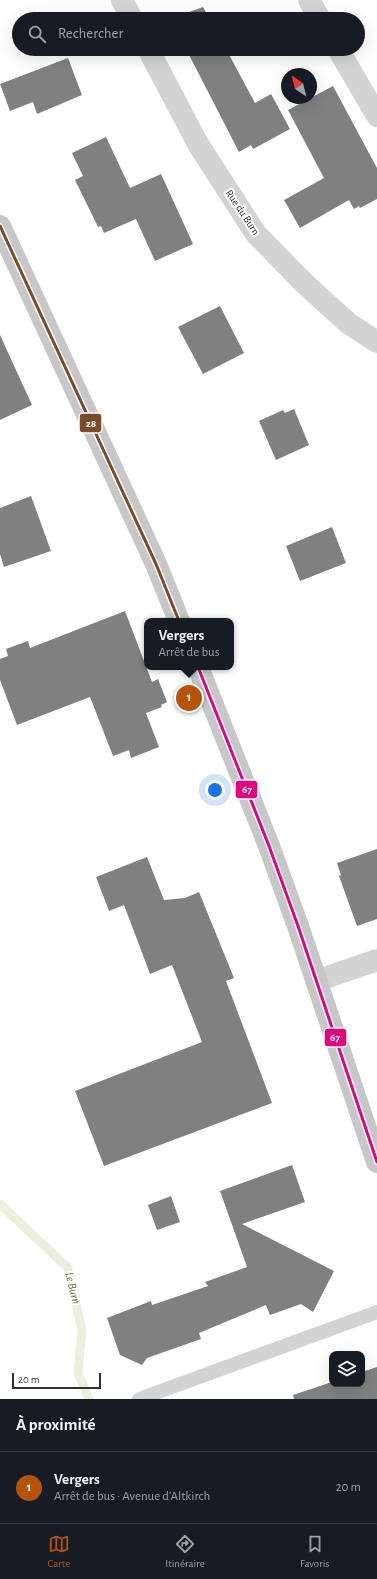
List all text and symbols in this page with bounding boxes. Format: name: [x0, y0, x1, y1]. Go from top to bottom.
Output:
search box: [12, 12, 365, 56]
icon: search: [26, 23, 48, 45]
text: Rechercher: [58, 26, 123, 41]
north arrow: [281, 68, 317, 104]
street label: Rue du Burn: [223, 188, 262, 237]
line badge: 28: [79, 413, 102, 433]
text: 28: [86, 418, 96, 429]
popup: [144, 618, 234, 670]
text: Vergers: [158, 628, 204, 643]
text: Arrêt de bus: [158, 646, 220, 659]
pin: 1: [176, 683, 202, 713]
your location: [205, 780, 225, 800]
line badge: 67: [235, 780, 258, 799]
text: 67: [242, 784, 252, 795]
line badge: 67: [324, 1028, 347, 1047]
text: 67: [330, 1032, 340, 1043]
water label: Le Burn: [63, 1271, 83, 1305]
map controls: [329, 1351, 365, 1387]
button: layers: [329, 1351, 365, 1387]
scale bar: [12, 1371, 101, 1390]
text: 20 m: [18, 1374, 39, 1385]
text: À proximité: [16, 1416, 96, 1433]
text: Vergers: [54, 1472, 100, 1487]
text: 1: [27, 1481, 31, 1494]
text: 20 m: [336, 1481, 361, 1494]
text: Arrêt de bus · Avenue d'Altkirch: [54, 1490, 210, 1503]
tab: Carte: [48, 1533, 70, 1570]
tab: Itinéraire: [165, 1533, 205, 1570]
tab: Favoris: [300, 1533, 329, 1570]

